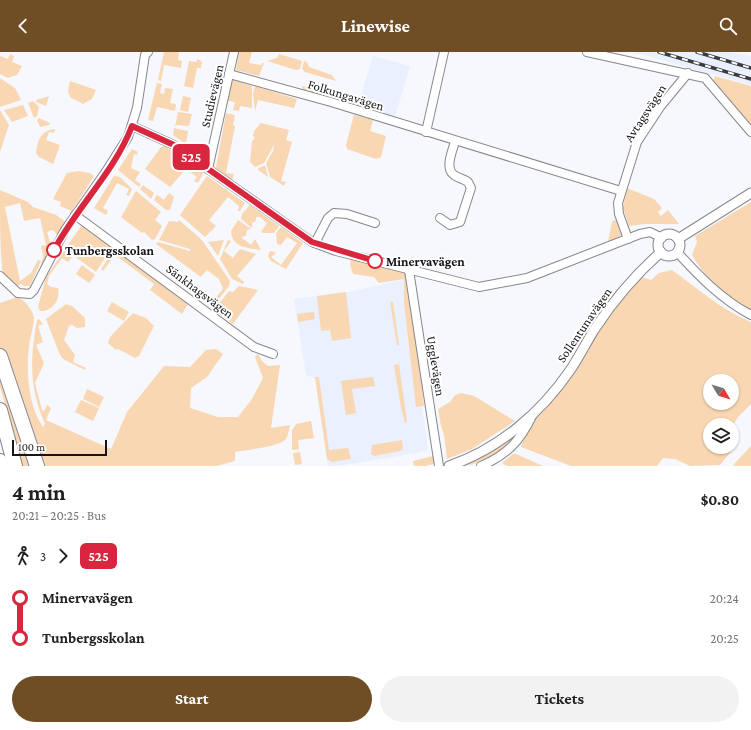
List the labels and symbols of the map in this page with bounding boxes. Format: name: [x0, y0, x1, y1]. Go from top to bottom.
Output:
street label: Studievägen: [197, 63, 227, 129]
street label: Folkungavägen: [306, 76, 386, 114]
street label: Avtagsvägen: [621, 81, 669, 145]
line badge: 525: [168, 144, 214, 170]
marker: Tunbergsskolan: [46, 242, 62, 258]
place label: Tunbergsskolan: [65, 243, 155, 258]
marker: Minervavägen: [367, 253, 383, 269]
place label: Minervavägen: [386, 254, 465, 269]
street label: Sänkhagsvägen: [163, 261, 237, 321]
street label: Sollentunavägen: [553, 285, 615, 365]
street label: Ugglevägen: [424, 335, 448, 397]
north arrow: [703, 374, 739, 410]
scale bar: [12, 438, 107, 457]

